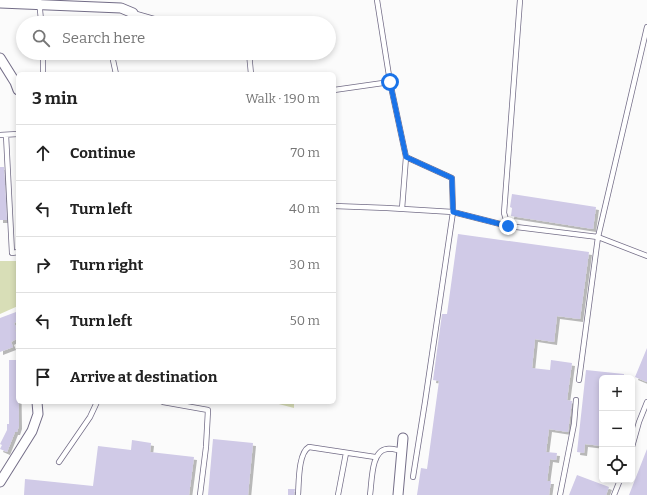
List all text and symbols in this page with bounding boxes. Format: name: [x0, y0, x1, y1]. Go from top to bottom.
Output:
search box: [16, 16, 336, 60]
icon: search: [30, 27, 52, 49]
text: Search here: [62, 29, 145, 47]
route start: [381, 73, 399, 91]
text: 3 min: [32, 88, 77, 109]
text: Walk · 190 m: [245, 91, 320, 106]
icon: ahead: [32, 142, 54, 164]
text: Continue: [70, 144, 136, 162]
text: 70 m: [290, 145, 320, 160]
icon: left: [32, 198, 54, 220]
text: Turn left: [70, 200, 132, 218]
text: 40 m: [289, 201, 320, 216]
route end: [499, 217, 517, 235]
icon: right: [32, 254, 54, 276]
text: Turn right: [70, 256, 143, 274]
text: 30 m: [289, 257, 320, 272]
icon: left: [32, 310, 54, 332]
text: Turn left: [70, 312, 132, 330]
text: 50 m: [290, 313, 320, 328]
icon: arrive: [32, 366, 54, 388]
text: Arrive at destination: [70, 368, 217, 386]
map controls: [599, 375, 635, 483]
button: +: [599, 375, 635, 411]
button: −: [599, 411, 635, 447]
button: locate: [599, 447, 635, 483]

